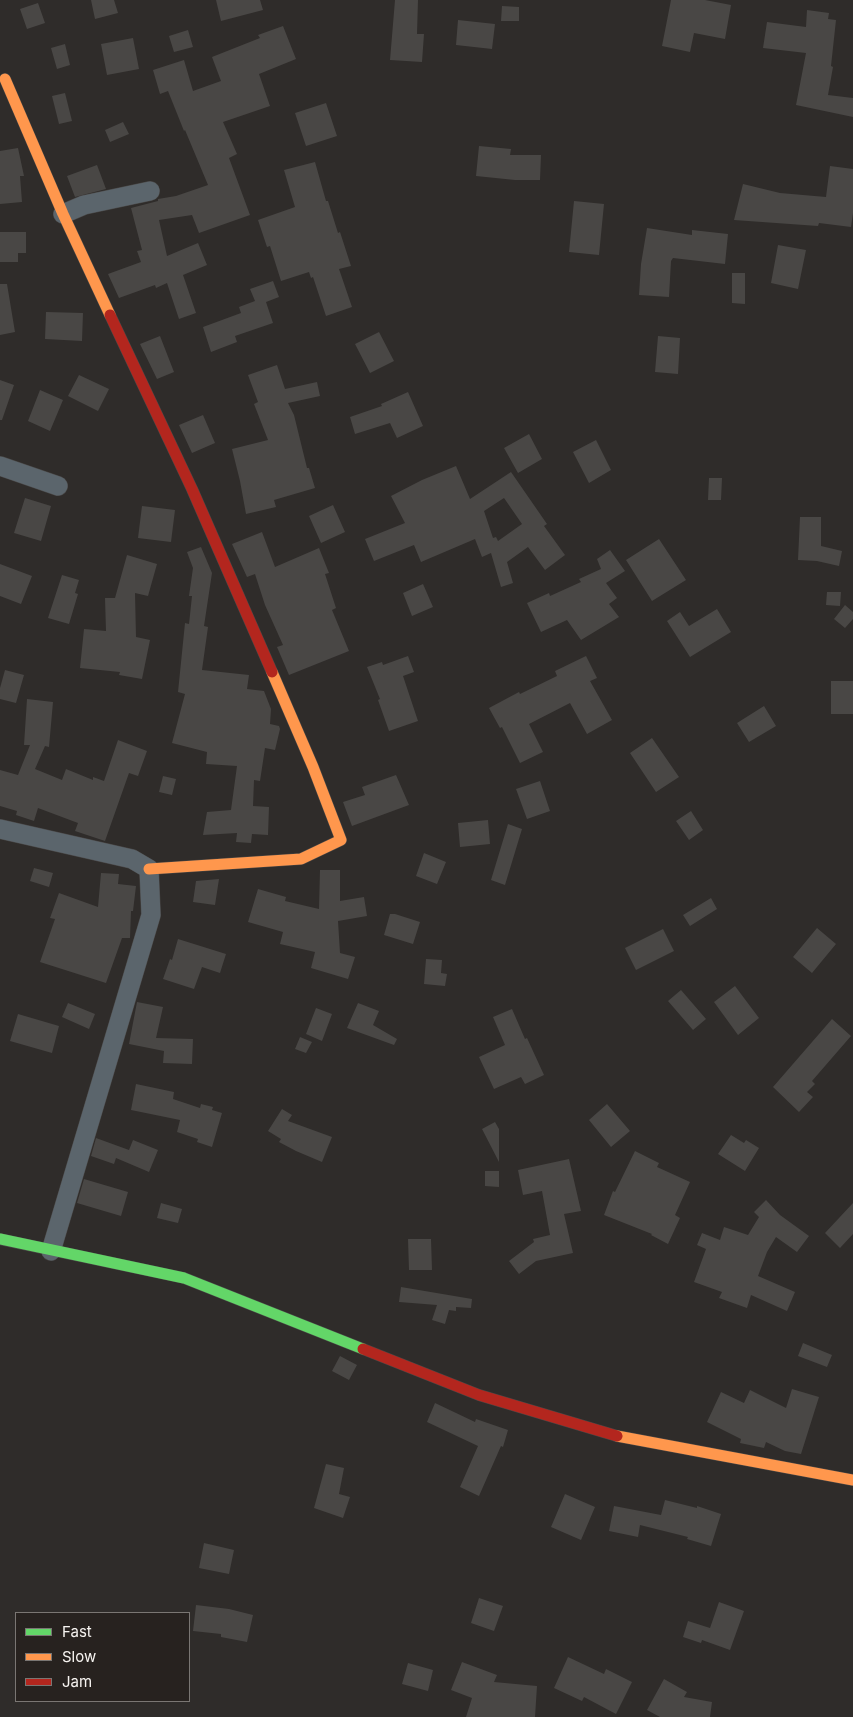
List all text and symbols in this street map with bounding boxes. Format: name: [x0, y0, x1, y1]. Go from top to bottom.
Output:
legend: [15, 1612, 190, 1702]
text: Fast: [62, 1622, 92, 1641]
text: Slow: [62, 1647, 96, 1666]
text: Jam: [62, 1672, 92, 1691]

